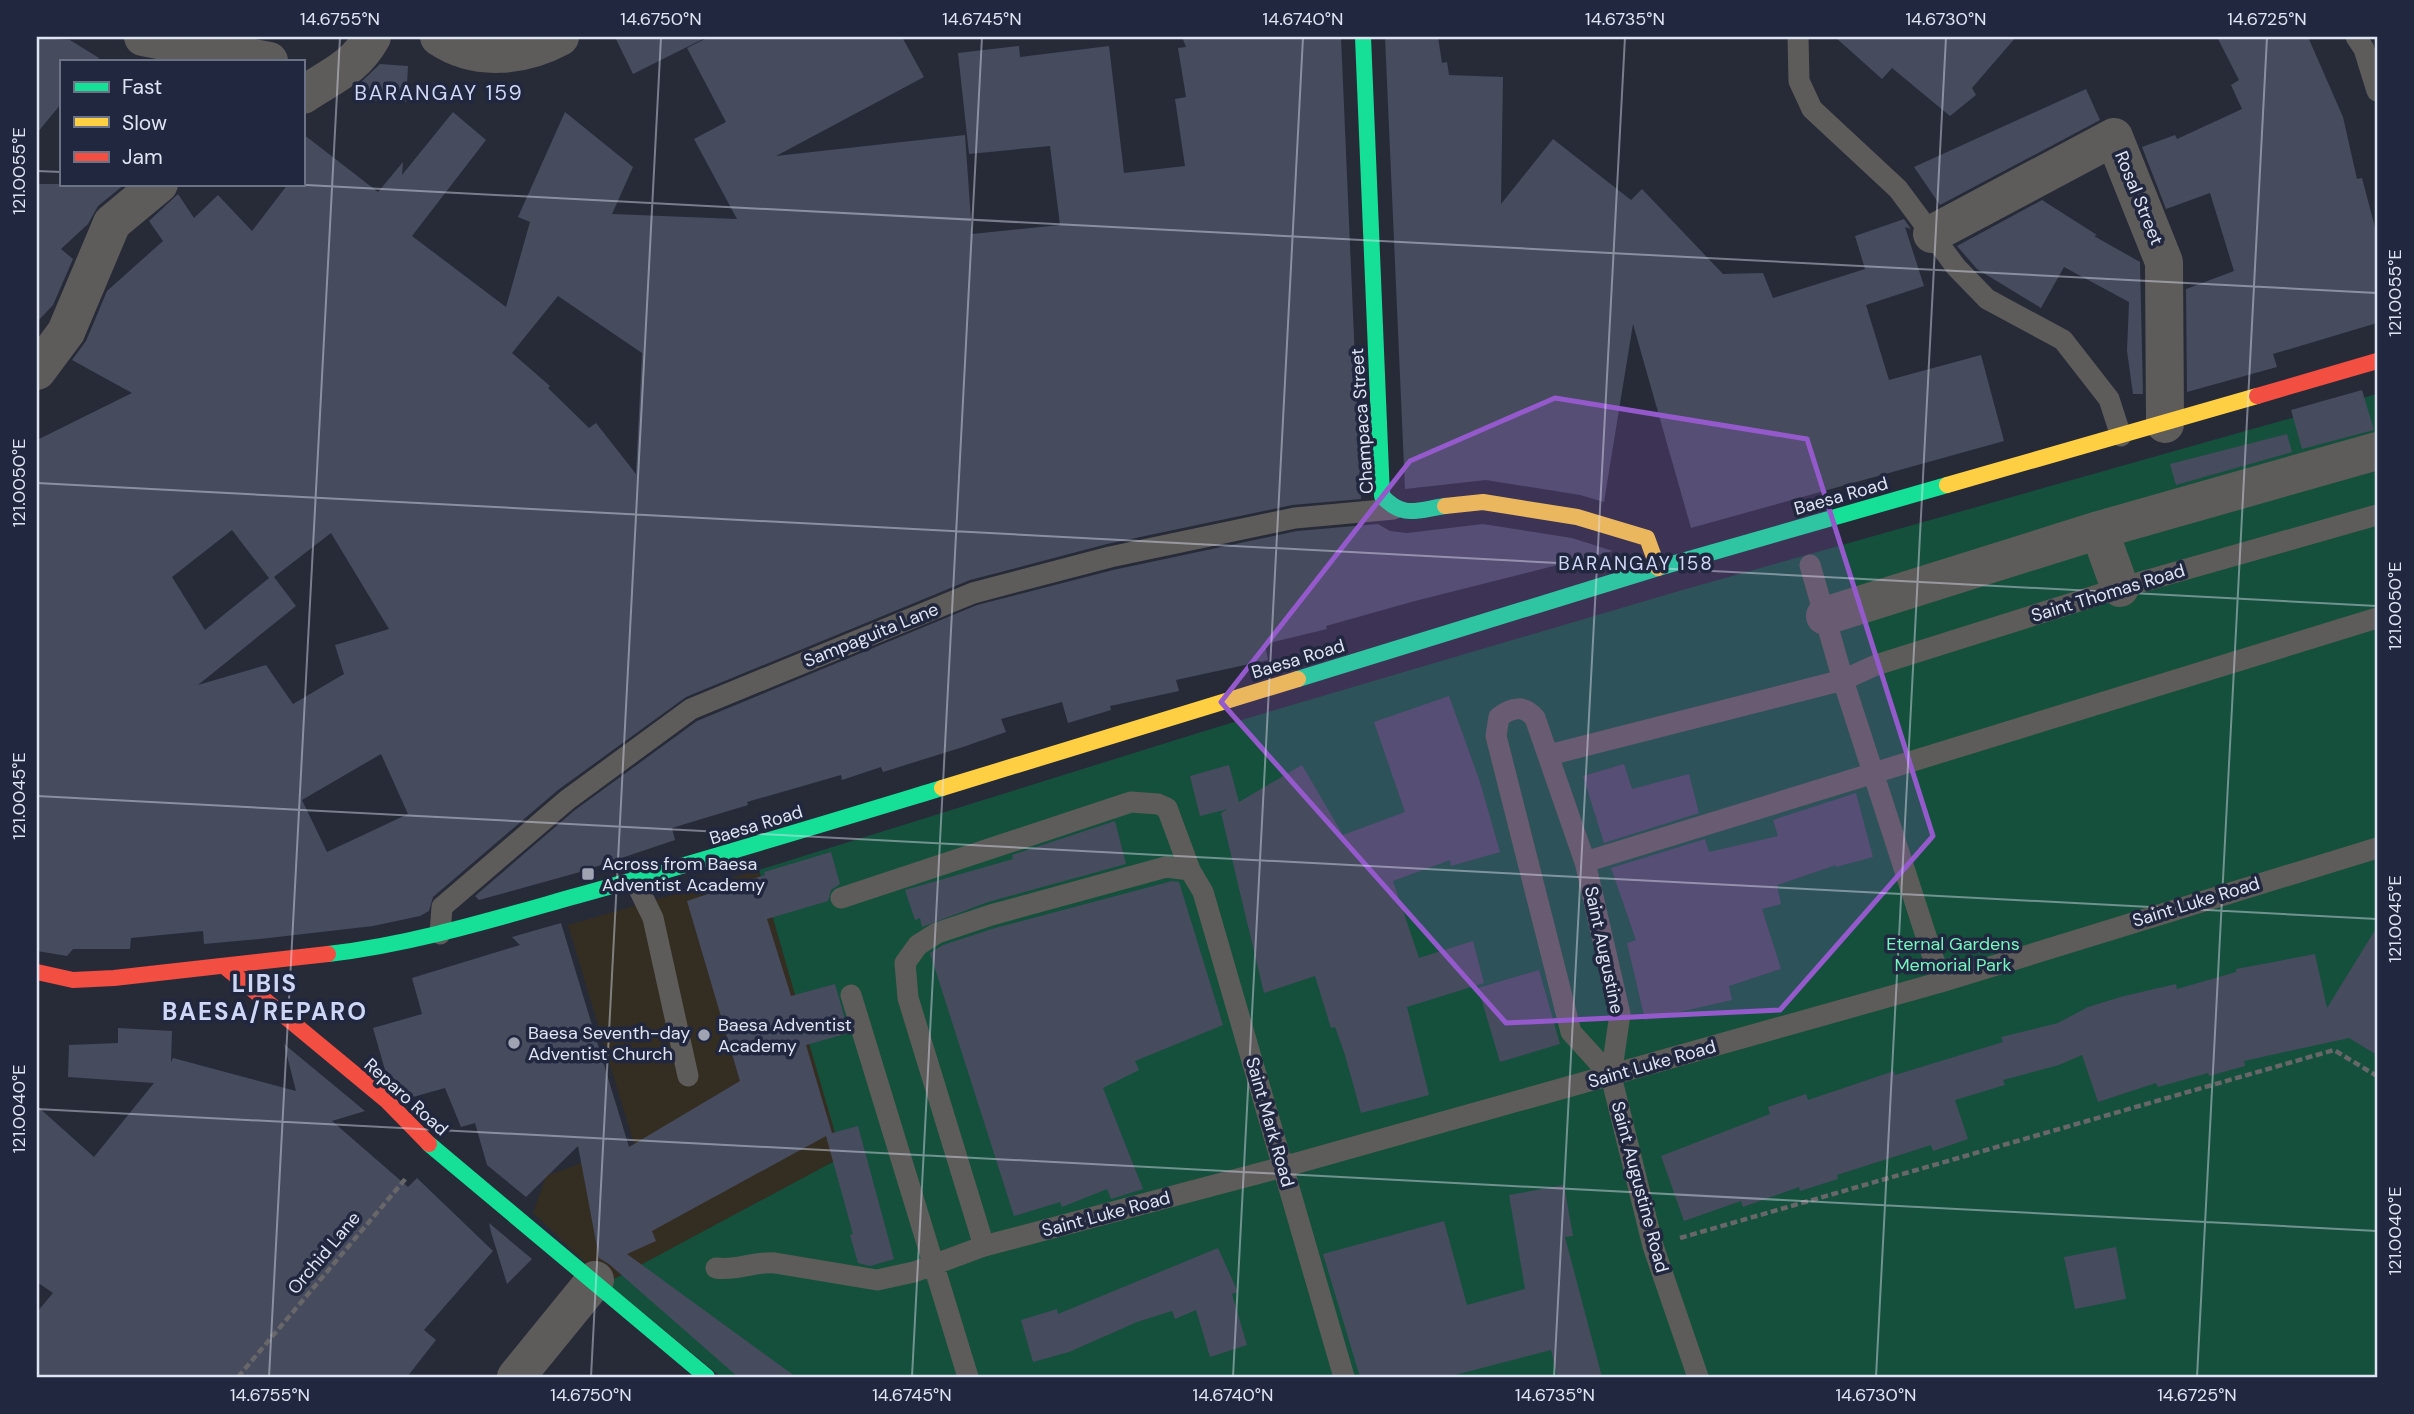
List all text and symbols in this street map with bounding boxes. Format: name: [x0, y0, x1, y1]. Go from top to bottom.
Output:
text: 14.6755°N: [300, 7, 380, 31]
text: 14.6750°N: [620, 7, 702, 31]
text: 14.6745°N: [942, 7, 1022, 31]
text: 14.6740°N: [1263, 7, 1343, 31]
text: 14.6735°N: [1585, 7, 1665, 31]
text: 14.6730°N: [1905, 7, 1987, 31]
text: 14.6725°N: [2227, 7, 2307, 31]
legend: [60, 60, 304, 186]
text: Fast: [122, 73, 162, 101]
district label: BARANGAY 159: [354, 79, 524, 107]
text: Slow: [122, 109, 167, 137]
text: 121.0055°E: [7, 127, 31, 215]
text: Jam: [122, 143, 163, 171]
street label: Rosal Street: [2109, 147, 2169, 249]
text: 121.0055°E: [2383, 249, 2407, 337]
street label: Champaca Street: [1345, 347, 1379, 495]
text: 121.0050°E: [7, 439, 31, 527]
street label: Baesa Road: [1791, 471, 1891, 521]
district label: BARANGAY 158: [1558, 551, 1714, 576]
street label: Saint Thomas Road: [2028, 558, 2188, 628]
text: 121.0050°E: [2383, 562, 2407, 650]
street label: Sampaguita Lane: [800, 597, 942, 673]
street label: Baesa Road: [1248, 633, 1348, 685]
text: 121.0045°E: [7, 752, 31, 840]
street label: Baesa Road: [706, 799, 806, 851]
place label: Across from Baesa Adventist Academy: [602, 852, 765, 897]
marker: Across from Baesa Adventist Academy: [580, 866, 596, 882]
street label: Saint Luke Road: [2129, 871, 2263, 933]
text: 121.0045°E: [2383, 875, 2407, 963]
street label: Saint Augustine: [1579, 884, 1629, 1016]
park label: Eternal Gardens Memorial Park: [1886, 932, 2020, 977]
district label: LIBIS BAESA/REPARO: [162, 968, 368, 1027]
place label: Baesa Adventist Academy: [718, 1013, 852, 1058]
place label: Baesa Seventh-day Adventist Church: [528, 1021, 690, 1066]
marker: Baesa Adventist Academy: [696, 1027, 712, 1043]
street label: Saint Luke Road: [1585, 1034, 1719, 1094]
marker: Baesa Seventh-day Adventist Church: [506, 1035, 522, 1051]
street label: Reparo Road: [359, 1053, 453, 1141]
street label: Saint Mark Road: [1240, 1054, 1300, 1190]
text: 121.0040°E: [7, 1065, 31, 1153]
street label: Saint Augustine Road: [1606, 1099, 1674, 1275]
street label: Saint Luke Road: [1039, 1185, 1173, 1243]
text: 121.0040°E: [2383, 1187, 2407, 1275]
street label: Orchid Lane: [282, 1207, 366, 1299]
text: 14.6755°N: [230, 1383, 310, 1407]
text: 14.6750°N: [550, 1383, 632, 1407]
text: 14.6745°N: [872, 1383, 952, 1407]
text: 14.6740°N: [1193, 1383, 1273, 1407]
text: 14.6735°N: [1515, 1383, 1595, 1407]
text: 14.6730°N: [1835, 1383, 1917, 1407]
text: 14.6725°N: [2157, 1383, 2237, 1407]

